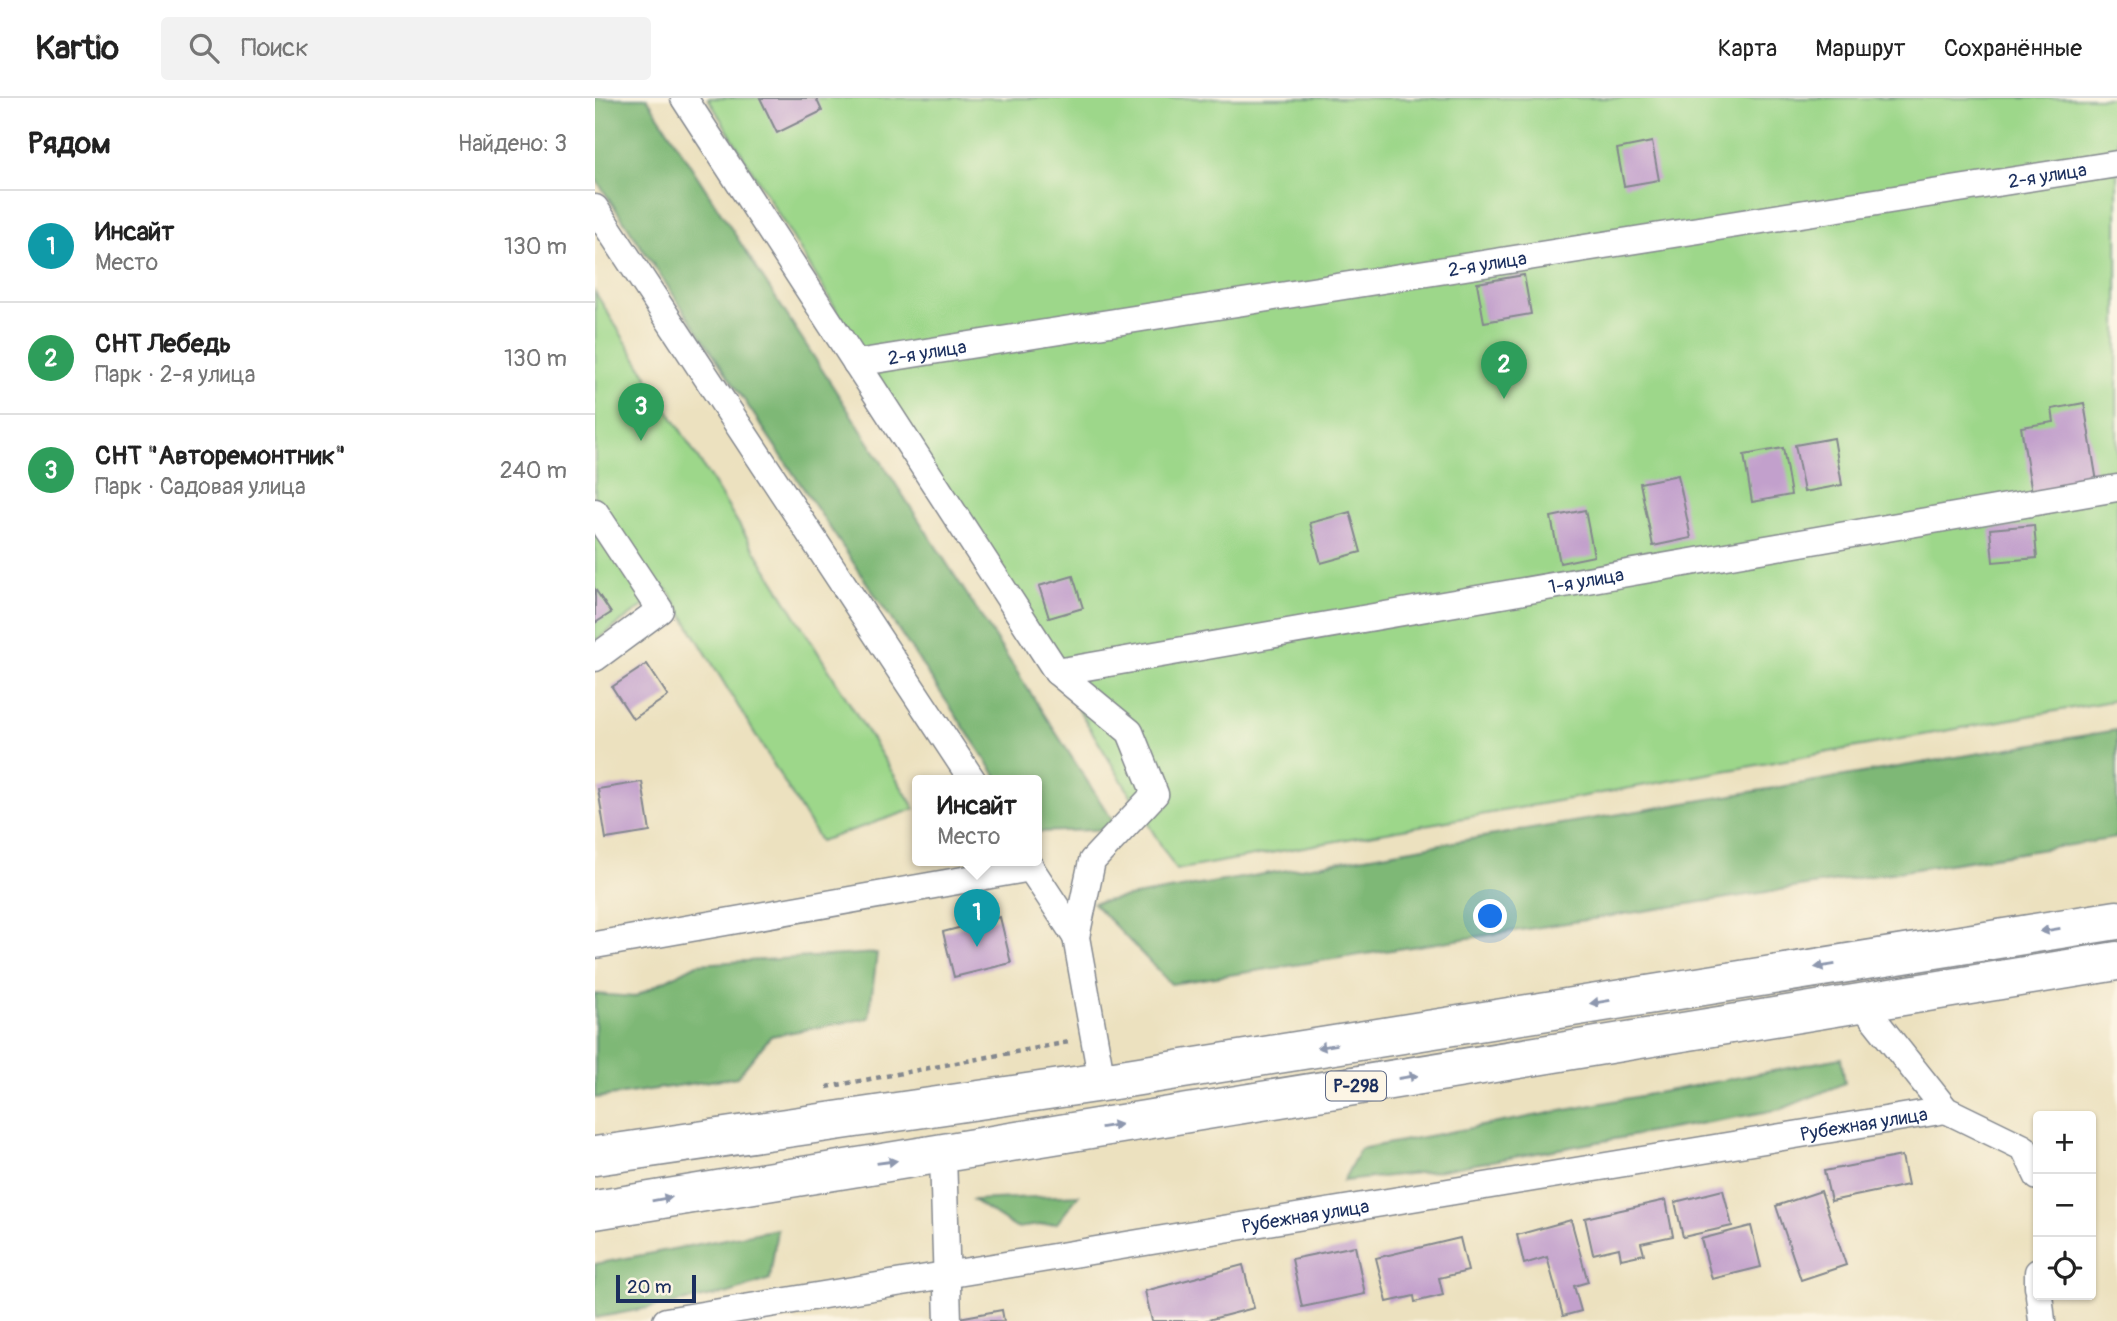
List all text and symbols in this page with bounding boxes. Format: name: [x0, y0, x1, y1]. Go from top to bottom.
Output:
search box: [161, 17, 651, 80]
text: Kartio: [35, 28, 119, 69]
icon: search: [185, 29, 223, 67]
text: Поиск: [241, 32, 309, 64]
text: Карта: [1718, 34, 1777, 63]
text: Маршрут: [1815, 34, 1906, 63]
text: Сохранённые: [1944, 34, 2082, 63]
text: Рядом: [28, 125, 111, 162]
text: Найдено: 3: [458, 129, 567, 158]
street label: 2-я улица: [2006, 158, 2089, 194]
text: Инсайт: [95, 216, 174, 248]
text: 1: [47, 232, 56, 261]
text: 130 m: [504, 232, 567, 261]
street label: 2-я улица: [1446, 246, 1528, 282]
text: Место: [95, 248, 158, 277]
text: СНТ Лебедь: [95, 328, 231, 360]
street label: 2-я улица: [886, 335, 968, 371]
pin: 2: [1481, 341, 1527, 399]
text: 2: [45, 344, 57, 373]
text: 130 m: [504, 344, 567, 373]
text: Парк · 2-я улица: [95, 360, 255, 389]
pin: 3: [618, 383, 664, 441]
text: СНТ "Авторемонтник": [95, 440, 345, 472]
text: 3: [45, 456, 57, 485]
text: 240 m: [500, 456, 567, 485]
text: Парк · Садовая улица: [95, 472, 306, 501]
street label: 1-я улица: [1547, 563, 1626, 599]
popup: [912, 775, 1042, 866]
text: Инсайт: [937, 790, 1017, 822]
text: Место: [937, 822, 1000, 851]
pin: 1: [954, 889, 1000, 947]
your location: [1473, 899, 1507, 933]
one-way arrow: [2039, 925, 2061, 936]
one-way arrow: [1814, 961, 1836, 972]
one-way arrow: [1589, 997, 1611, 1008]
one-way arrow: [1316, 1041, 1338, 1052]
road number: Р-298: [1326, 1071, 1386, 1100]
one-way arrow: [1398, 1071, 1420, 1082]
street label: Рубежная улица: [1799, 1102, 1930, 1147]
map controls: [2033, 1111, 2096, 1300]
button: +: [2033, 1111, 2096, 1174]
one-way arrow: [1101, 1120, 1123, 1131]
one-way arrow: [876, 1156, 898, 1167]
button: −: [2033, 1174, 2096, 1237]
one-way arrow: [651, 1193, 673, 1204]
street label: Рубежная улица: [1240, 1194, 1371, 1239]
button: locate: [2033, 1237, 2096, 1300]
scale bar: [616, 1272, 697, 1304]
text: 20 m: [627, 1275, 672, 1299]

